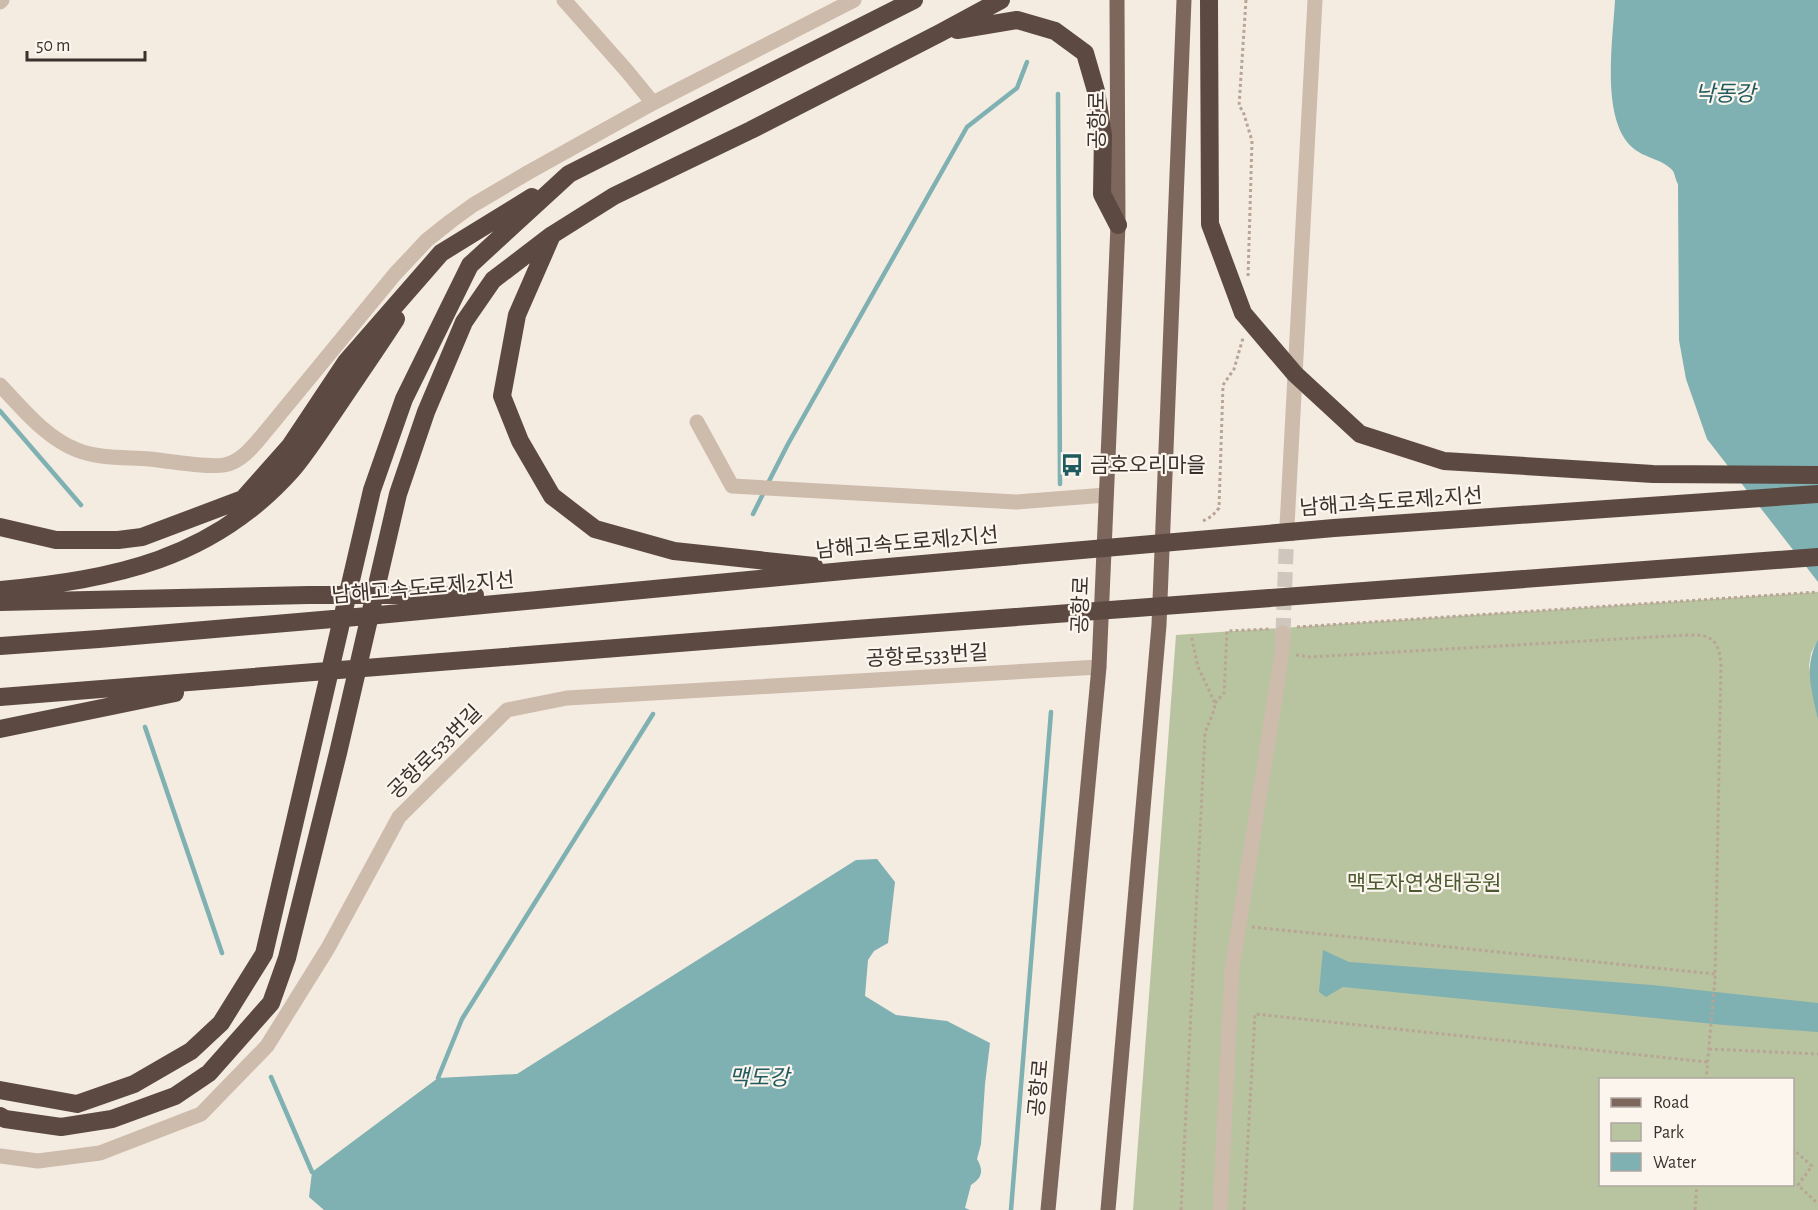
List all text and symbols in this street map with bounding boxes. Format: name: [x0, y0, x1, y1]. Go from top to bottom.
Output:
scale bar: [27, 24, 146, 62]
text: 50 m: [36, 37, 70, 55]
water label: 낙동강: [1695, 82, 1758, 105]
street label: 공항로: [1086, 91, 1108, 149]
bus stop icon: 금호오리마을: [1059, 452, 1085, 478]
place label: 금호오리마을: [1090, 454, 1206, 476]
street label: 남해고속도로제2지선: [1299, 484, 1483, 519]
street label: 남해고속도로제2지선: [815, 524, 999, 561]
street label: 남해고속도로제2지선: [331, 569, 515, 606]
street label: 공항로: [1068, 576, 1093, 634]
street label: 공항로533번길: [865, 641, 989, 670]
street label: 공항로533번길: [383, 700, 486, 803]
park label: 맥도자연생태공원: [1347, 872, 1501, 894]
street label: 공항로: [1025, 1058, 1052, 1118]
water label: 맥도강: [729, 1066, 792, 1089]
legend: [1599, 1078, 1794, 1186]
text: Road: [1653, 1094, 1689, 1112]
text: Park: [1653, 1124, 1685, 1142]
text: Water: [1653, 1154, 1696, 1172]

